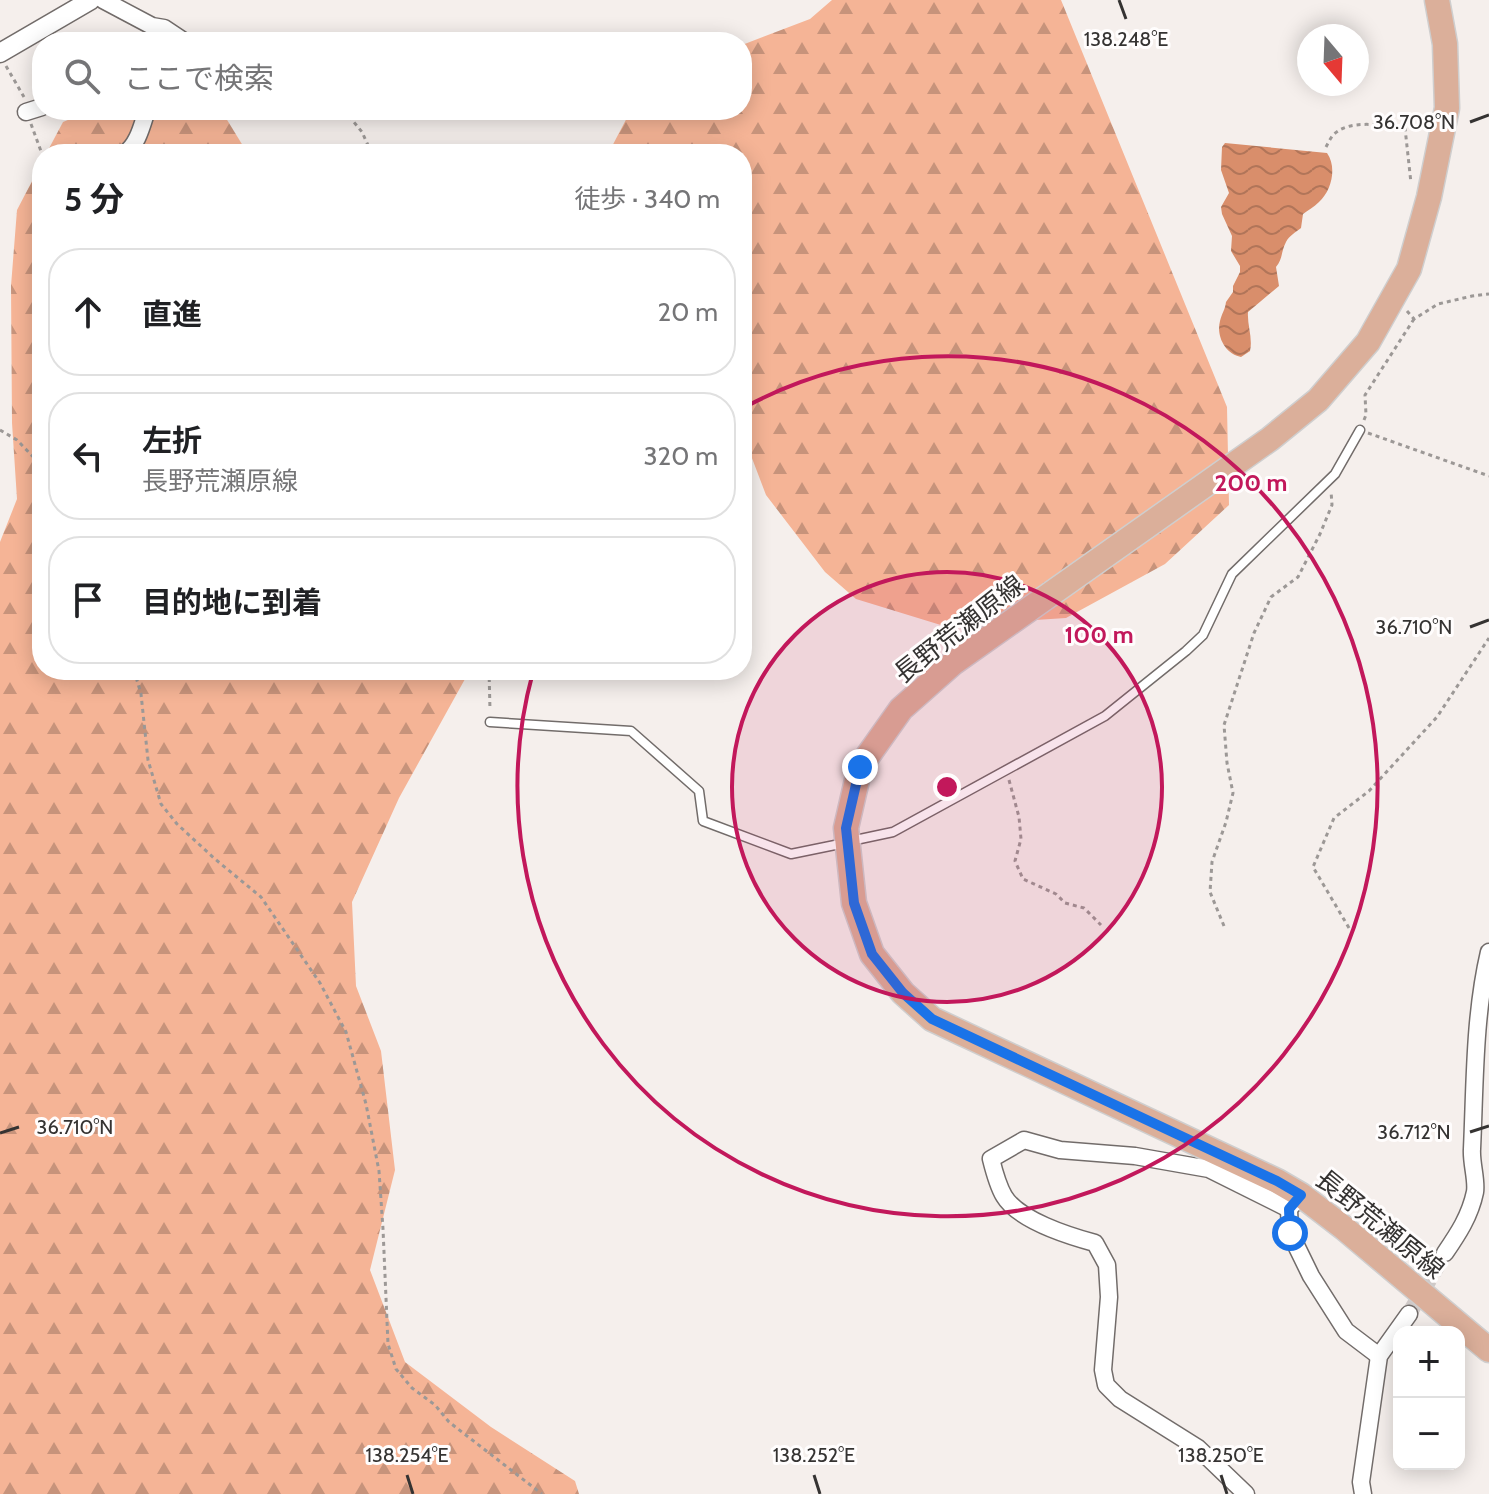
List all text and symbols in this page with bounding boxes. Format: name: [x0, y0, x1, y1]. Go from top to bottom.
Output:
north arrow: [1297, 24, 1369, 96]
text: 138.248°E: [1084, 27, 1168, 51]
search box: [32, 32, 752, 120]
icon: search: [60, 54, 104, 98]
text: ここで検索: [124, 60, 274, 97]
text: 36.708°N: [1373, 110, 1455, 134]
text: 5 分: [64, 178, 124, 220]
text: 徒歩 · 340 m: [574, 183, 720, 215]
icon: ahead: [66, 290, 110, 334]
text: 直進: [142, 296, 202, 333]
text: 20 m: [658, 296, 718, 328]
text: 左折: [142, 422, 202, 459]
icon: left: [66, 434, 110, 478]
text: 320 m: [644, 440, 718, 472]
text: 長野荒瀬原線: [142, 465, 298, 497]
text: 200 m: [1215, 468, 1287, 497]
street label: 長野荒瀬原線: [888, 568, 1030, 690]
icon: arrive: [66, 578, 110, 622]
text: 目的地に到着: [142, 584, 322, 621]
text: 36.710°N: [1376, 615, 1452, 639]
text: 100 m: [1064, 620, 1134, 649]
route end: [842, 749, 878, 785]
centre of rings: [933, 773, 961, 801]
text: 36.710°N: [37, 1115, 113, 1139]
text: 36.712°N: [1377, 1120, 1451, 1144]
street label: 長野荒瀬原線: [1309, 1162, 1451, 1286]
route start: [1272, 1215, 1308, 1251]
map controls: [1393, 1326, 1465, 1470]
button: +: [1393, 1326, 1465, 1398]
button: −: [1393, 1398, 1465, 1470]
text: 138.254°E: [365, 1443, 449, 1467]
text: 138.252°E: [773, 1443, 855, 1467]
text: 138.250°E: [1178, 1443, 1264, 1467]

